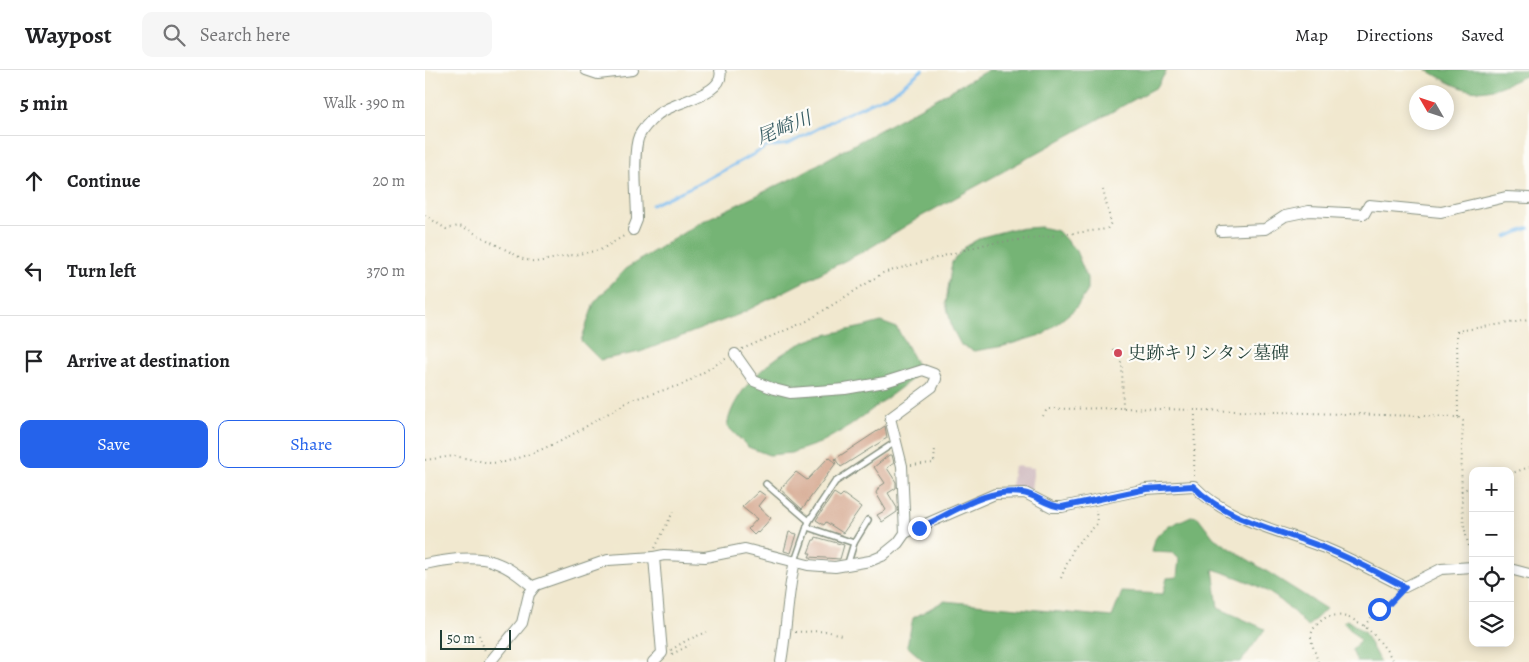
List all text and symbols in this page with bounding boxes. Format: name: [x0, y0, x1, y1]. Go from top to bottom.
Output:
search box: [142, 12, 492, 57]
text: Waypost: [25, 19, 112, 51]
icon: search: [160, 21, 188, 49]
text: Search here: [200, 22, 290, 48]
text: Map: [1295, 23, 1328, 47]
text: Directions: [1356, 23, 1433, 47]
text: Saved: [1461, 23, 1504, 47]
north arrow: [1409, 85, 1454, 130]
text: 5 min: [20, 89, 68, 117]
text: Walk · 390 m: [324, 92, 405, 114]
water label: 尾崎川: [753, 105, 817, 151]
icon: ahead: [20, 167, 48, 195]
text: Continue: [67, 168, 141, 194]
text: 20 m: [372, 170, 405, 192]
icon: left: [20, 257, 48, 285]
text: Turn left: [67, 258, 136, 284]
text: 370 m: [367, 260, 405, 282]
place label: 史跡キリシタン墓碑: [1128, 341, 1289, 365]
icon: arrive: [20, 347, 48, 375]
marker: 史跡キリシタン墓碑: [1112, 347, 1124, 359]
text: Arrive at destination: [67, 348, 230, 374]
button: Save: [20, 420, 208, 468]
button: Share: [218, 420, 405, 468]
map controls: [1469, 467, 1514, 647]
button: +: [1469, 467, 1514, 512]
button: −: [1469, 512, 1514, 557]
route end: [908, 517, 931, 540]
button: locate: [1469, 557, 1514, 602]
route start: [1368, 598, 1391, 621]
button: layers: [1469, 602, 1514, 647]
scale bar: [440, 627, 511, 650]
text: 50 m: [447, 629, 475, 648]

